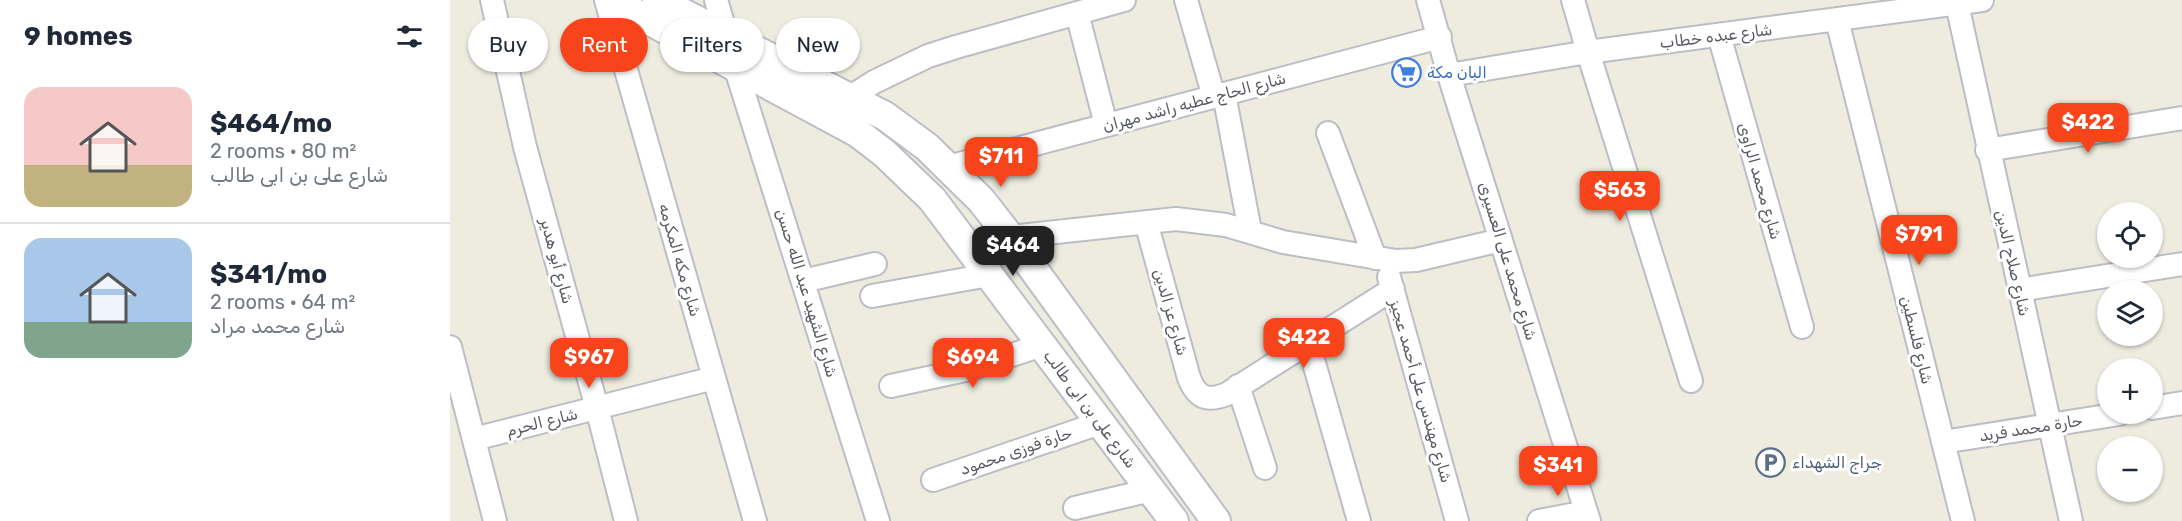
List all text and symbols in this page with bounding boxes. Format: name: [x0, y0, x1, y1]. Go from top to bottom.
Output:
chip: Buy: [468, 18, 548, 72]
chip: Rent: [560, 18, 648, 72]
chip: Filters: [660, 18, 764, 72]
chip: New: [776, 18, 860, 72]
icon: filters: [393, 20, 426, 53]
street label: شارع عبده خطاب: [1659, 20, 1774, 54]
text: 9 homes: [24, 21, 133, 52]
supermarket icon: البان مكة: [1390, 56, 1422, 88]
place label: البان مكة: [1427, 63, 1487, 82]
street label: شارع الحاج عطيه راشد مهران: [1100, 68, 1288, 138]
pin: $422: [2052, 103, 2124, 154]
text: $464/mo: [210, 108, 332, 139]
text: $422: [2061, 110, 2115, 134]
icon: home: [72, 111, 144, 183]
street label: شارع محمد الراوى: [1732, 120, 1786, 242]
pin: $711: [965, 137, 1037, 188]
text: 2 rooms · 80 m²: [210, 139, 356, 163]
text: $711: [979, 144, 1023, 168]
text: شارع على بن ابى طالب: [210, 163, 388, 187]
pin: $563: [1584, 171, 1656, 222]
text: $563: [1594, 178, 1646, 202]
street label: شارع محمد على العسيرى: [1473, 179, 1541, 343]
street label: شارع مكه المكرمه: [653, 201, 705, 319]
map controls: [2097, 202, 2163, 502]
button: locate: [2097, 202, 2163, 268]
street label: شارع الشهيد عبد الله حسن: [770, 206, 842, 380]
street label: شارع صلاح الدين: [1990, 208, 2034, 318]
street label: شارع أبو هدير: [534, 215, 578, 306]
pin: $791: [1883, 215, 1955, 266]
text: $791: [1895, 222, 1943, 246]
pin: $464: [977, 226, 1049, 277]
text: $464: [986, 233, 1040, 257]
text: $341/mo: [210, 259, 327, 290]
icon: home: [72, 262, 144, 334]
street label: شارع عز الدين: [1148, 267, 1192, 358]
button: layers: [2097, 280, 2163, 346]
text: 2 rooms · 64 m²: [210, 290, 355, 314]
street label: شارع فلسطين: [1895, 294, 1937, 387]
street label: شارع مهندس على أحمد عجيز: [1384, 296, 1456, 485]
text: شارع محمد مراد: [210, 314, 345, 338]
pin: $422: [1268, 318, 1340, 369]
text: $422: [1277, 325, 1331, 349]
pin: $967: [553, 338, 625, 389]
pin: $694: [937, 338, 1009, 389]
text: $967: [564, 345, 614, 369]
text: $694: [947, 345, 999, 369]
street label: شارع على بن ابى طالب: [1038, 346, 1141, 473]
button: +: [2097, 358, 2163, 424]
street label: شارع الحرم: [504, 404, 580, 442]
street label: حارة محمد فريد: [1978, 410, 2084, 447]
street label: حارة فوزى محمود: [957, 423, 1075, 480]
button: −: [2097, 436, 2163, 502]
pin: $341: [1522, 446, 1594, 497]
parking icon: جراج الشهداء: [1755, 446, 1787, 478]
text: $341: [1533, 453, 1583, 477]
place label: جراج الشهداء: [1792, 453, 1882, 474]

